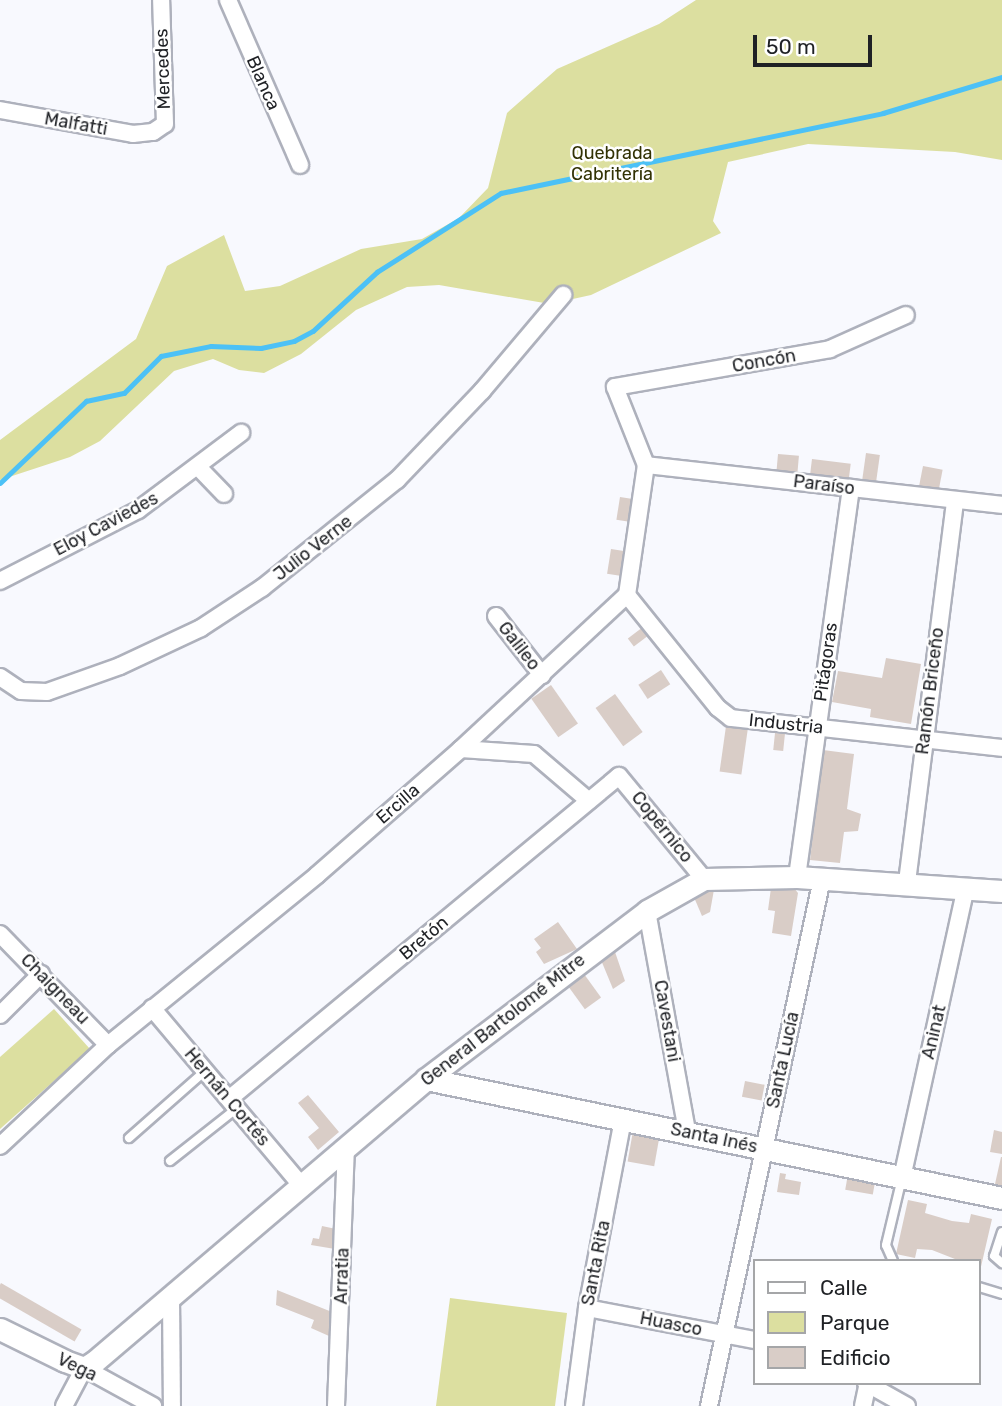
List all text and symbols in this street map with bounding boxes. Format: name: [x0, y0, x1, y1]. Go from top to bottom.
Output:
scale bar: [757, 21, 876, 65]
street label: Mercedes: [151, 28, 175, 110]
text: 50 m: [766, 34, 816, 59]
street label: Blanca: [242, 53, 284, 113]
street label: Malfatti: [43, 108, 109, 140]
park label: Quebrada Cabritería: [571, 143, 653, 186]
street label: Concón: [730, 345, 798, 377]
street label: Paraíso: [792, 471, 856, 499]
street label: Eloy Caviedes: [50, 487, 162, 561]
street label: Julio Verne: [269, 510, 357, 586]
street label: Galileo: [493, 617, 545, 675]
street label: Pitágoras: [810, 621, 842, 703]
street label: Ramón Briceño: [911, 626, 949, 756]
street label: Industria: [748, 709, 824, 739]
street label: Ercilla: [372, 779, 424, 829]
street label: Copérnico: [627, 787, 697, 867]
street label: Bretón: [395, 911, 453, 965]
street label: Chaigneau: [16, 949, 94, 1029]
street label: General Bartolomé Mitre: [417, 949, 589, 1091]
street label: Cavestani: [649, 978, 685, 1064]
street label: Aninat: [917, 1003, 951, 1061]
street label: Santa Lucía: [762, 1010, 804, 1110]
street label: Hernán Cortés: [180, 1044, 274, 1150]
street label: Santa Inés: [669, 1118, 759, 1158]
street label: Santa Rita: [577, 1219, 615, 1307]
street label: Arratia: [330, 1247, 354, 1305]
legend: [754, 1259, 981, 1385]
text: Calle: [820, 1275, 868, 1300]
street label: Huasco: [638, 1307, 704, 1341]
text: Parque: [820, 1310, 890, 1335]
text: Edificio: [820, 1345, 890, 1370]
street label: Vega: [54, 1348, 100, 1386]

